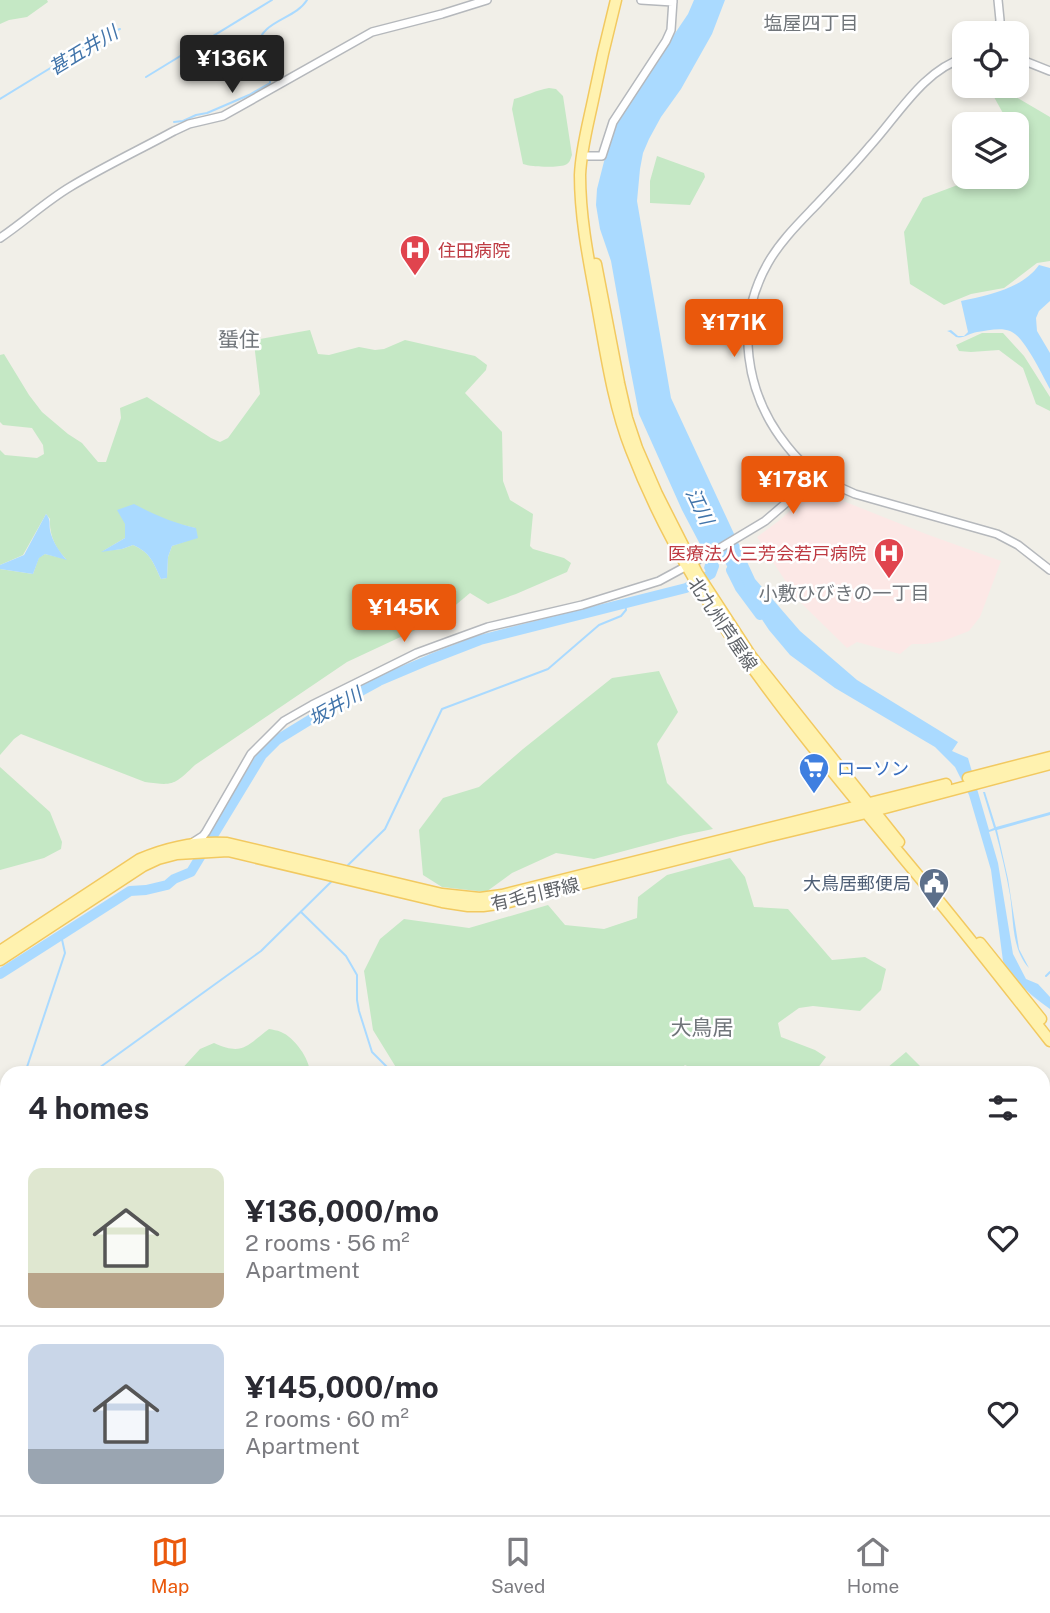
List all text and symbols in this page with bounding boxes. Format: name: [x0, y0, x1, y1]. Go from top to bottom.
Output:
district label: 塩屋四丁目: [763, 12, 859, 34]
water label: 甚五井川: [45, 20, 123, 79]
map controls: [952, 21, 1029, 189]
button: locate: [952, 21, 1029, 98]
pin: ¥136K: [183, 36, 281, 95]
text: ¥136K: [196, 44, 268, 71]
button: layers: [952, 112, 1029, 189]
hospital icon: 住田病院: [398, 233, 432, 277]
place label: 住田病院: [438, 240, 510, 261]
pin: ¥171K: [685, 300, 783, 359]
text: ¥171K: [701, 308, 767, 335]
district label: 蜑住: [218, 327, 260, 352]
pin: ¥178K: [744, 456, 842, 516]
text: ¥178K: [757, 465, 829, 492]
water label: 江川: [682, 484, 719, 530]
hospital icon: 医療法人三芳会若戸病院: [872, 536, 906, 580]
place label: 医療法人三芳会若戸病院: [668, 543, 866, 564]
street label: 北九州芦屋線: [684, 573, 762, 675]
district label: 小敷ひびきの一丁目: [758, 582, 930, 604]
pin: ¥145K: [355, 584, 453, 644]
text: ¥145K: [368, 593, 440, 620]
water label: 坂井川: [305, 682, 367, 729]
supermarket icon: ローソン: [797, 751, 831, 795]
place label: ローソン: [837, 758, 909, 779]
public building icon: 大鳥居郵便局: [917, 866, 951, 910]
place label: 大鳥居郵便局: [803, 873, 911, 894]
street label: 有毛引野線: [489, 874, 581, 914]
district label: 大鳥居: [671, 1015, 734, 1040]
icon: filters: [984, 1089, 1022, 1127]
text: 4 homes: [28, 1090, 149, 1126]
text: ¥136,000/mo: [245, 1193, 439, 1229]
icon: home: [84, 1196, 168, 1280]
icon: heart: [984, 1219, 1022, 1257]
text: 2 rooms · 56 m²: [245, 1229, 410, 1256]
text: Apartment: [245, 1256, 360, 1283]
text: ¥145,000/mo: [245, 1369, 439, 1405]
icon: home: [84, 1372, 168, 1456]
icon: heart: [984, 1395, 1022, 1433]
text: 2 rooms · 60 m²: [245, 1405, 409, 1432]
text: Apartment: [245, 1432, 360, 1459]
tab: Map: [151, 1533, 189, 1597]
tab: Saved: [491, 1533, 545, 1597]
tab: Home: [847, 1533, 899, 1597]

